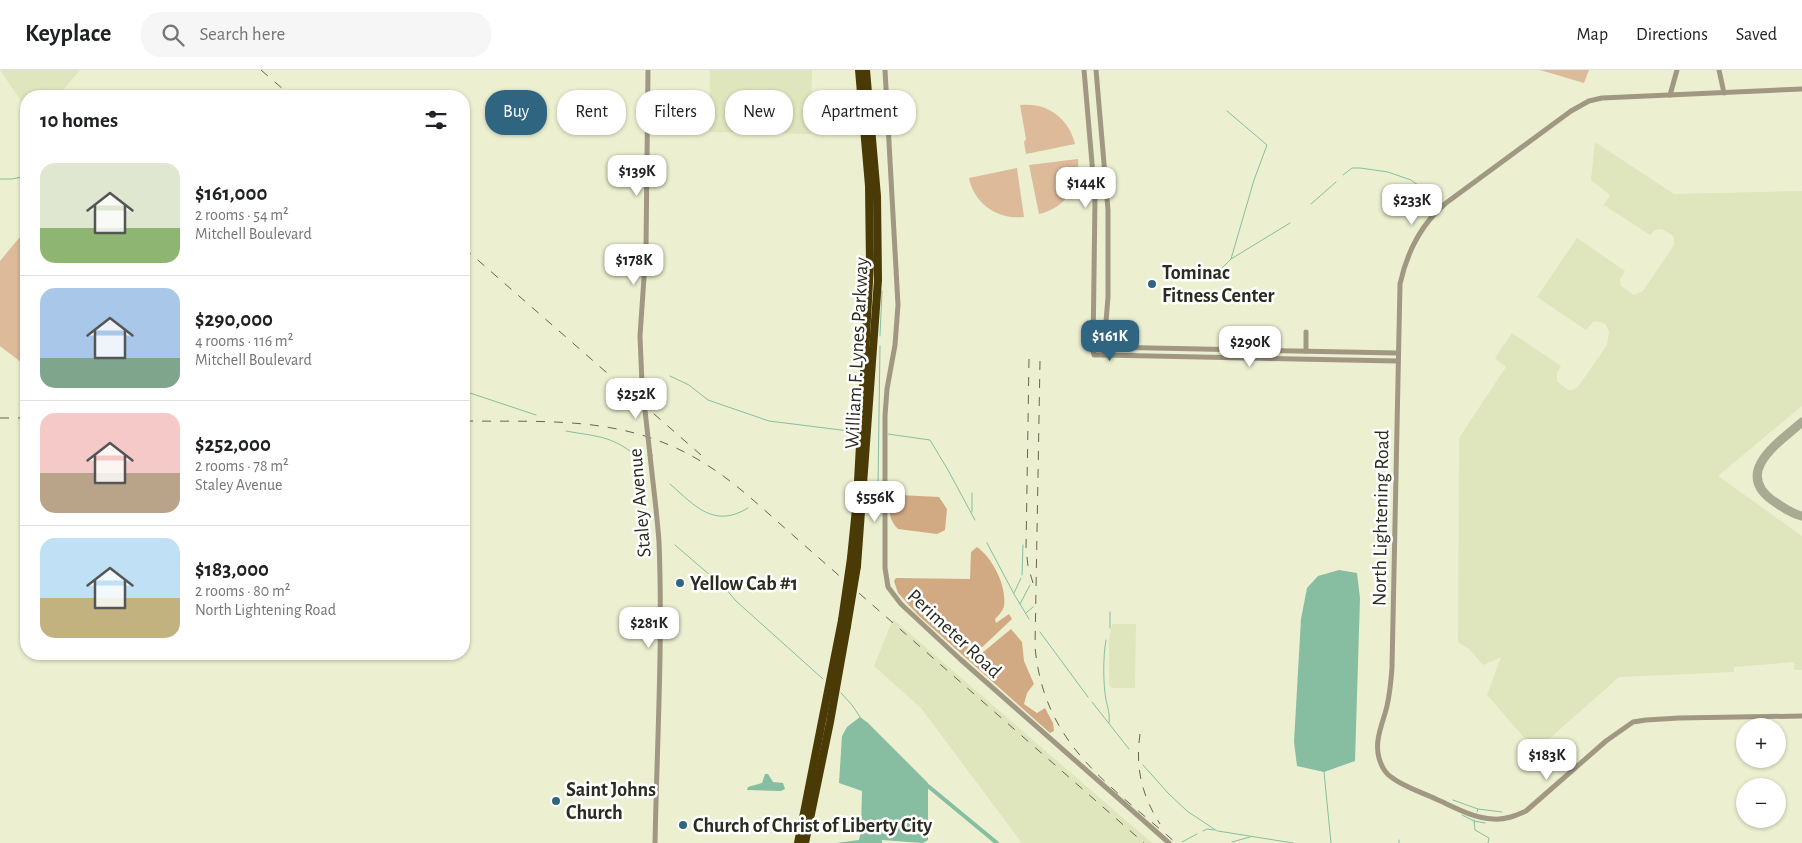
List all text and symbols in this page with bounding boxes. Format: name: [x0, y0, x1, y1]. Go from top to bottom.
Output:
search box: [141, 12, 491, 57]
icon: search: [159, 21, 187, 49]
text: Keyplace: [25, 22, 111, 46]
text: Search here: [199, 25, 285, 44]
text: Map: [1577, 26, 1608, 44]
text: Directions: [1636, 26, 1708, 44]
text: Saved: [1736, 26, 1777, 44]
chip: Buy: [485, 90, 547, 135]
chip: Rent: [557, 90, 626, 135]
chip: Filters: [636, 90, 715, 135]
chip: New: [725, 90, 793, 135]
chip: Apartment: [803, 90, 916, 135]
icon: filters: [422, 106, 450, 134]
text: 10 homes: [40, 110, 118, 131]
pin: $139K: [602, 154, 672, 197]
text: $139K: [619, 163, 655, 179]
pin: $144K: [1051, 166, 1121, 209]
text: $144K: [1067, 175, 1105, 191]
icon: home: [80, 183, 140, 243]
text: $161,000: [195, 183, 267, 204]
pin: $233K: [1377, 184, 1447, 226]
text: $233K: [1393, 192, 1431, 208]
text: 2 rooms · 54 m²: [195, 207, 289, 223]
text: Mitchell Boulevard: [195, 226, 312, 242]
pin: $178K: [599, 244, 669, 286]
text: $178K: [615, 252, 653, 268]
street label: William F. Lynes Parkway: [842, 256, 872, 449]
place label: Tominac Fitness Center: [1162, 263, 1275, 306]
marker: Tominac Fitness Center: [1146, 278, 1158, 290]
icon: home: [80, 308, 140, 368]
text: $290,000: [195, 309, 273, 330]
pin: $161K: [1075, 320, 1145, 362]
pin: $290K: [1215, 326, 1285, 368]
text: $161K: [1092, 328, 1128, 344]
text: 4 rooms · 116 m²: [195, 333, 293, 349]
text: $290K: [1230, 334, 1270, 350]
text: Mitchell Boulevard: [195, 352, 312, 368]
pin: $252K: [601, 378, 671, 420]
text: $252K: [617, 386, 655, 402]
street label: North Lightening Road: [1369, 430, 1393, 606]
icon: home: [80, 433, 140, 493]
text: $252,000: [195, 434, 271, 455]
street label: Staley Avenue: [625, 448, 655, 558]
text: 2 rooms · 78 m²: [195, 458, 289, 474]
text: Staley Avenue: [195, 477, 283, 493]
pin: $556K: [840, 480, 910, 523]
text: $556K: [856, 489, 894, 505]
icon: home: [80, 558, 140, 618]
text: $183,000: [195, 559, 269, 580]
place label: Yellow Cab #1: [690, 574, 798, 594]
marker: Yellow Cab #1: [674, 577, 686, 589]
text: 2 rooms · 80 m²: [195, 583, 290, 599]
street label: Perimeter Road: [904, 585, 1005, 682]
text: North Lightening Road: [195, 602, 336, 618]
pin: $281K: [614, 606, 684, 649]
text: $281K: [630, 615, 668, 631]
map controls: [1736, 718, 1786, 828]
button: +: [1736, 718, 1786, 768]
pin: $183K: [1512, 738, 1582, 781]
text: $183K: [1528, 747, 1566, 763]
button: −: [1736, 778, 1786, 828]
place label: Saint Johns Church: [566, 780, 656, 823]
marker: Saint Johns Church: [550, 795, 562, 807]
place label: Church of Christ of Liberty City: [693, 816, 932, 836]
marker: Church of Christ of Liberty City: [677, 819, 689, 831]

